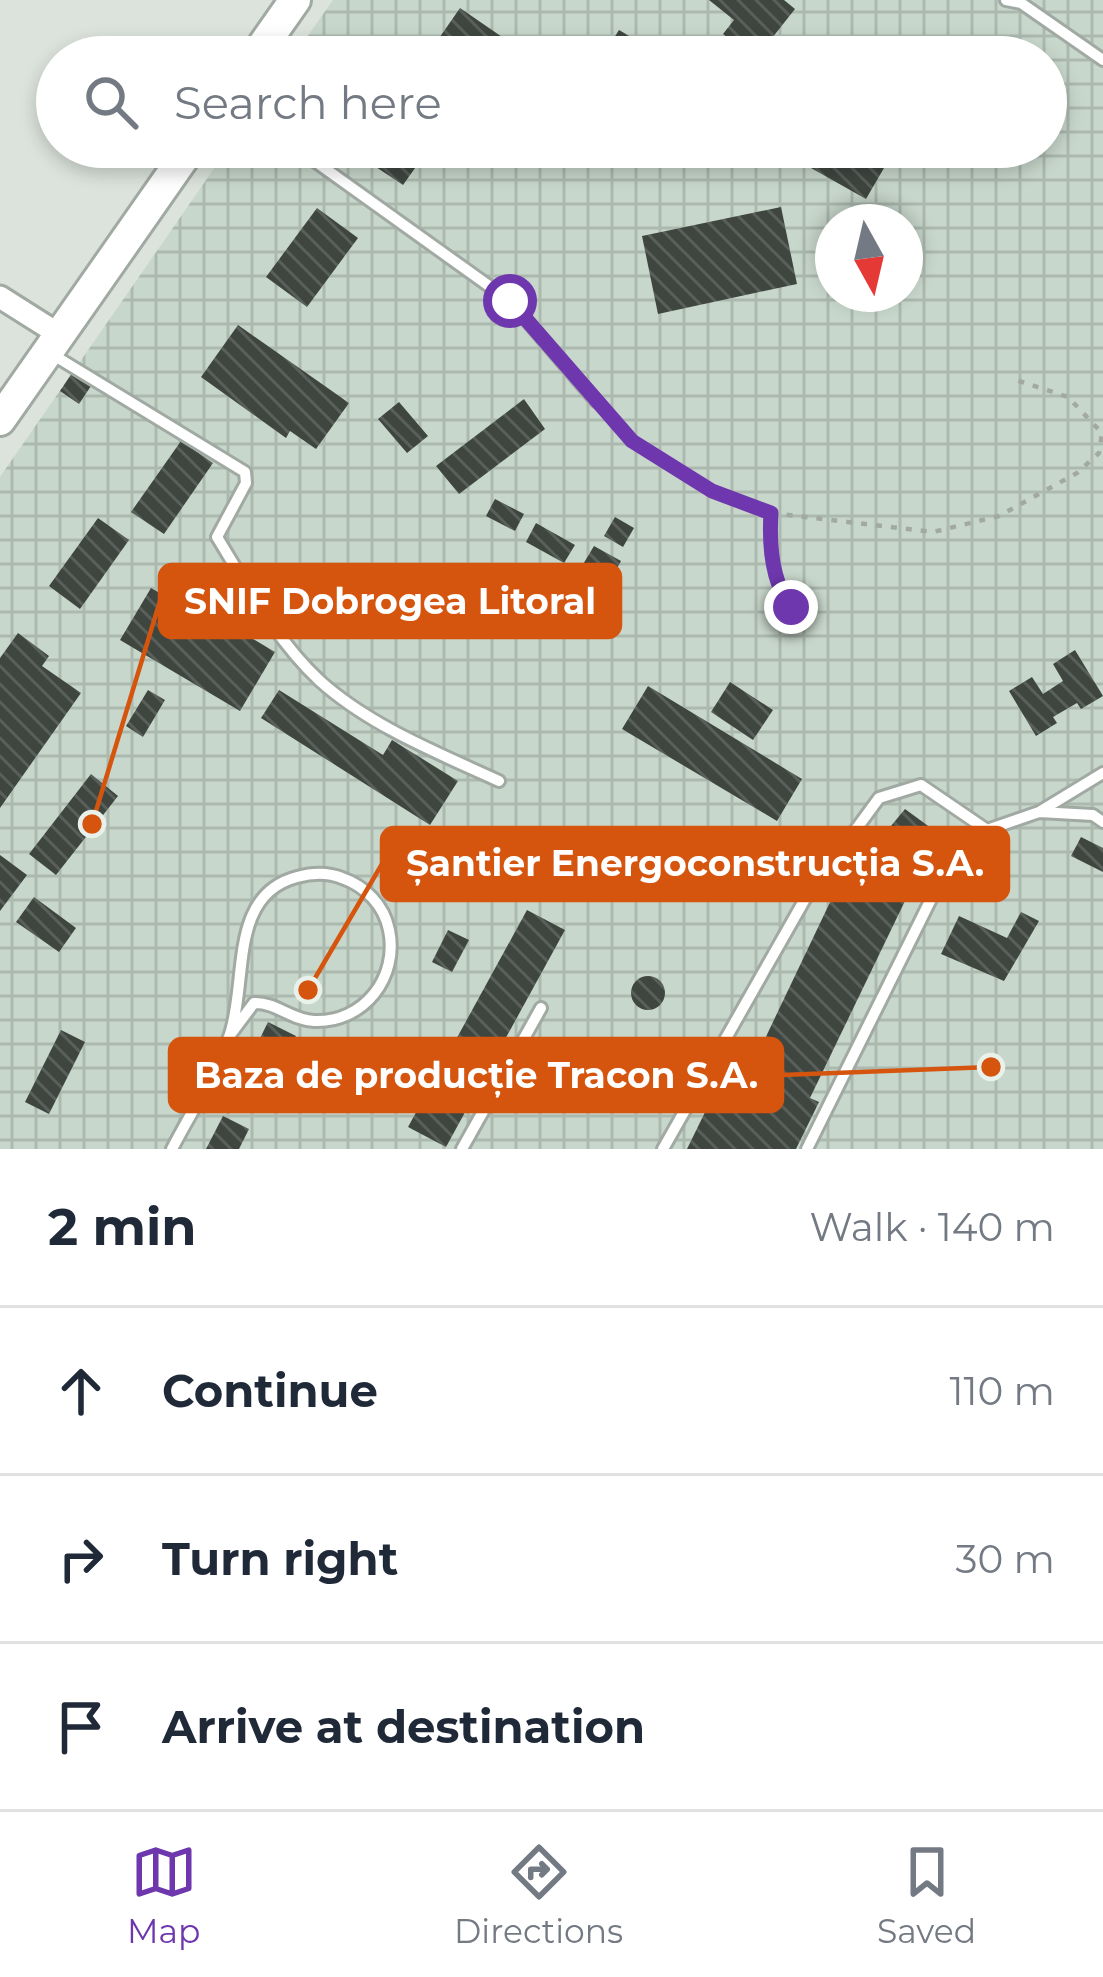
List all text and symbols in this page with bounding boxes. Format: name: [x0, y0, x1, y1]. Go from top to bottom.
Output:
search box: [36, 36, 1067, 168]
icon: search: [78, 69, 144, 135]
text: Search here: [174, 75, 442, 130]
north arrow: [815, 204, 923, 312]
route start: [483, 274, 537, 328]
callout: SNIF Dobrogea Litoral: [160, 565, 620, 637]
text: SNIF Dobrogea Litoral: [184, 579, 596, 623]
route end: [764, 580, 818, 634]
callout: Șantier Energoconstrucția S.A.: [382, 828, 1008, 900]
text: Șantier Energoconstrucția S.A.: [406, 841, 984, 886]
callout: Baza de producție Tracon S.A.: [170, 1039, 782, 1111]
text: Baza de producție Tracon S.A.: [194, 1053, 758, 1098]
text: 2 min: [48, 1196, 197, 1258]
text: Walk · 140 m: [809, 1203, 1055, 1251]
icon: ahead: [48, 1358, 114, 1424]
text: Continue: [162, 1363, 378, 1418]
text: 110 m: [949, 1367, 1055, 1415]
icon: right: [48, 1526, 114, 1592]
text: Turn right: [162, 1531, 398, 1586]
text: 30 m: [956, 1535, 1055, 1583]
icon: arrive: [48, 1694, 114, 1760]
text: Arrive at destination: [162, 1699, 645, 1754]
tab: Map: [127, 1839, 200, 1951]
tab: Directions: [454, 1839, 623, 1951]
tab: Saved: [877, 1839, 976, 1951]

